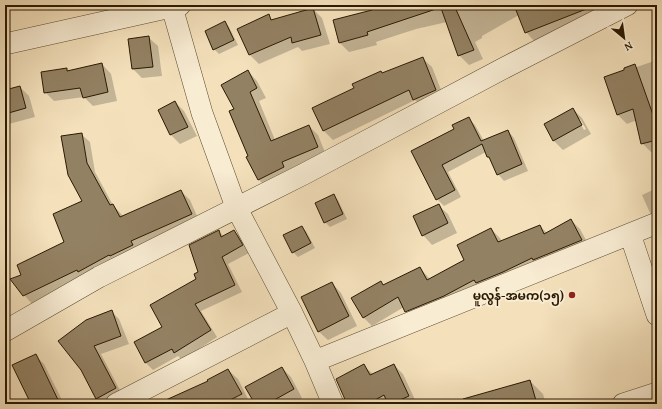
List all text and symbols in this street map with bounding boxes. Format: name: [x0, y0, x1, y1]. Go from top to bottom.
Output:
north arrow: [604, 18, 644, 58]
text: N: [621, 38, 636, 56]
place label: မူလွန်-အမက(၁၅): [473, 286, 564, 307]
marker: မူလွန်-အမက(၁၅): [567, 290, 577, 300]

